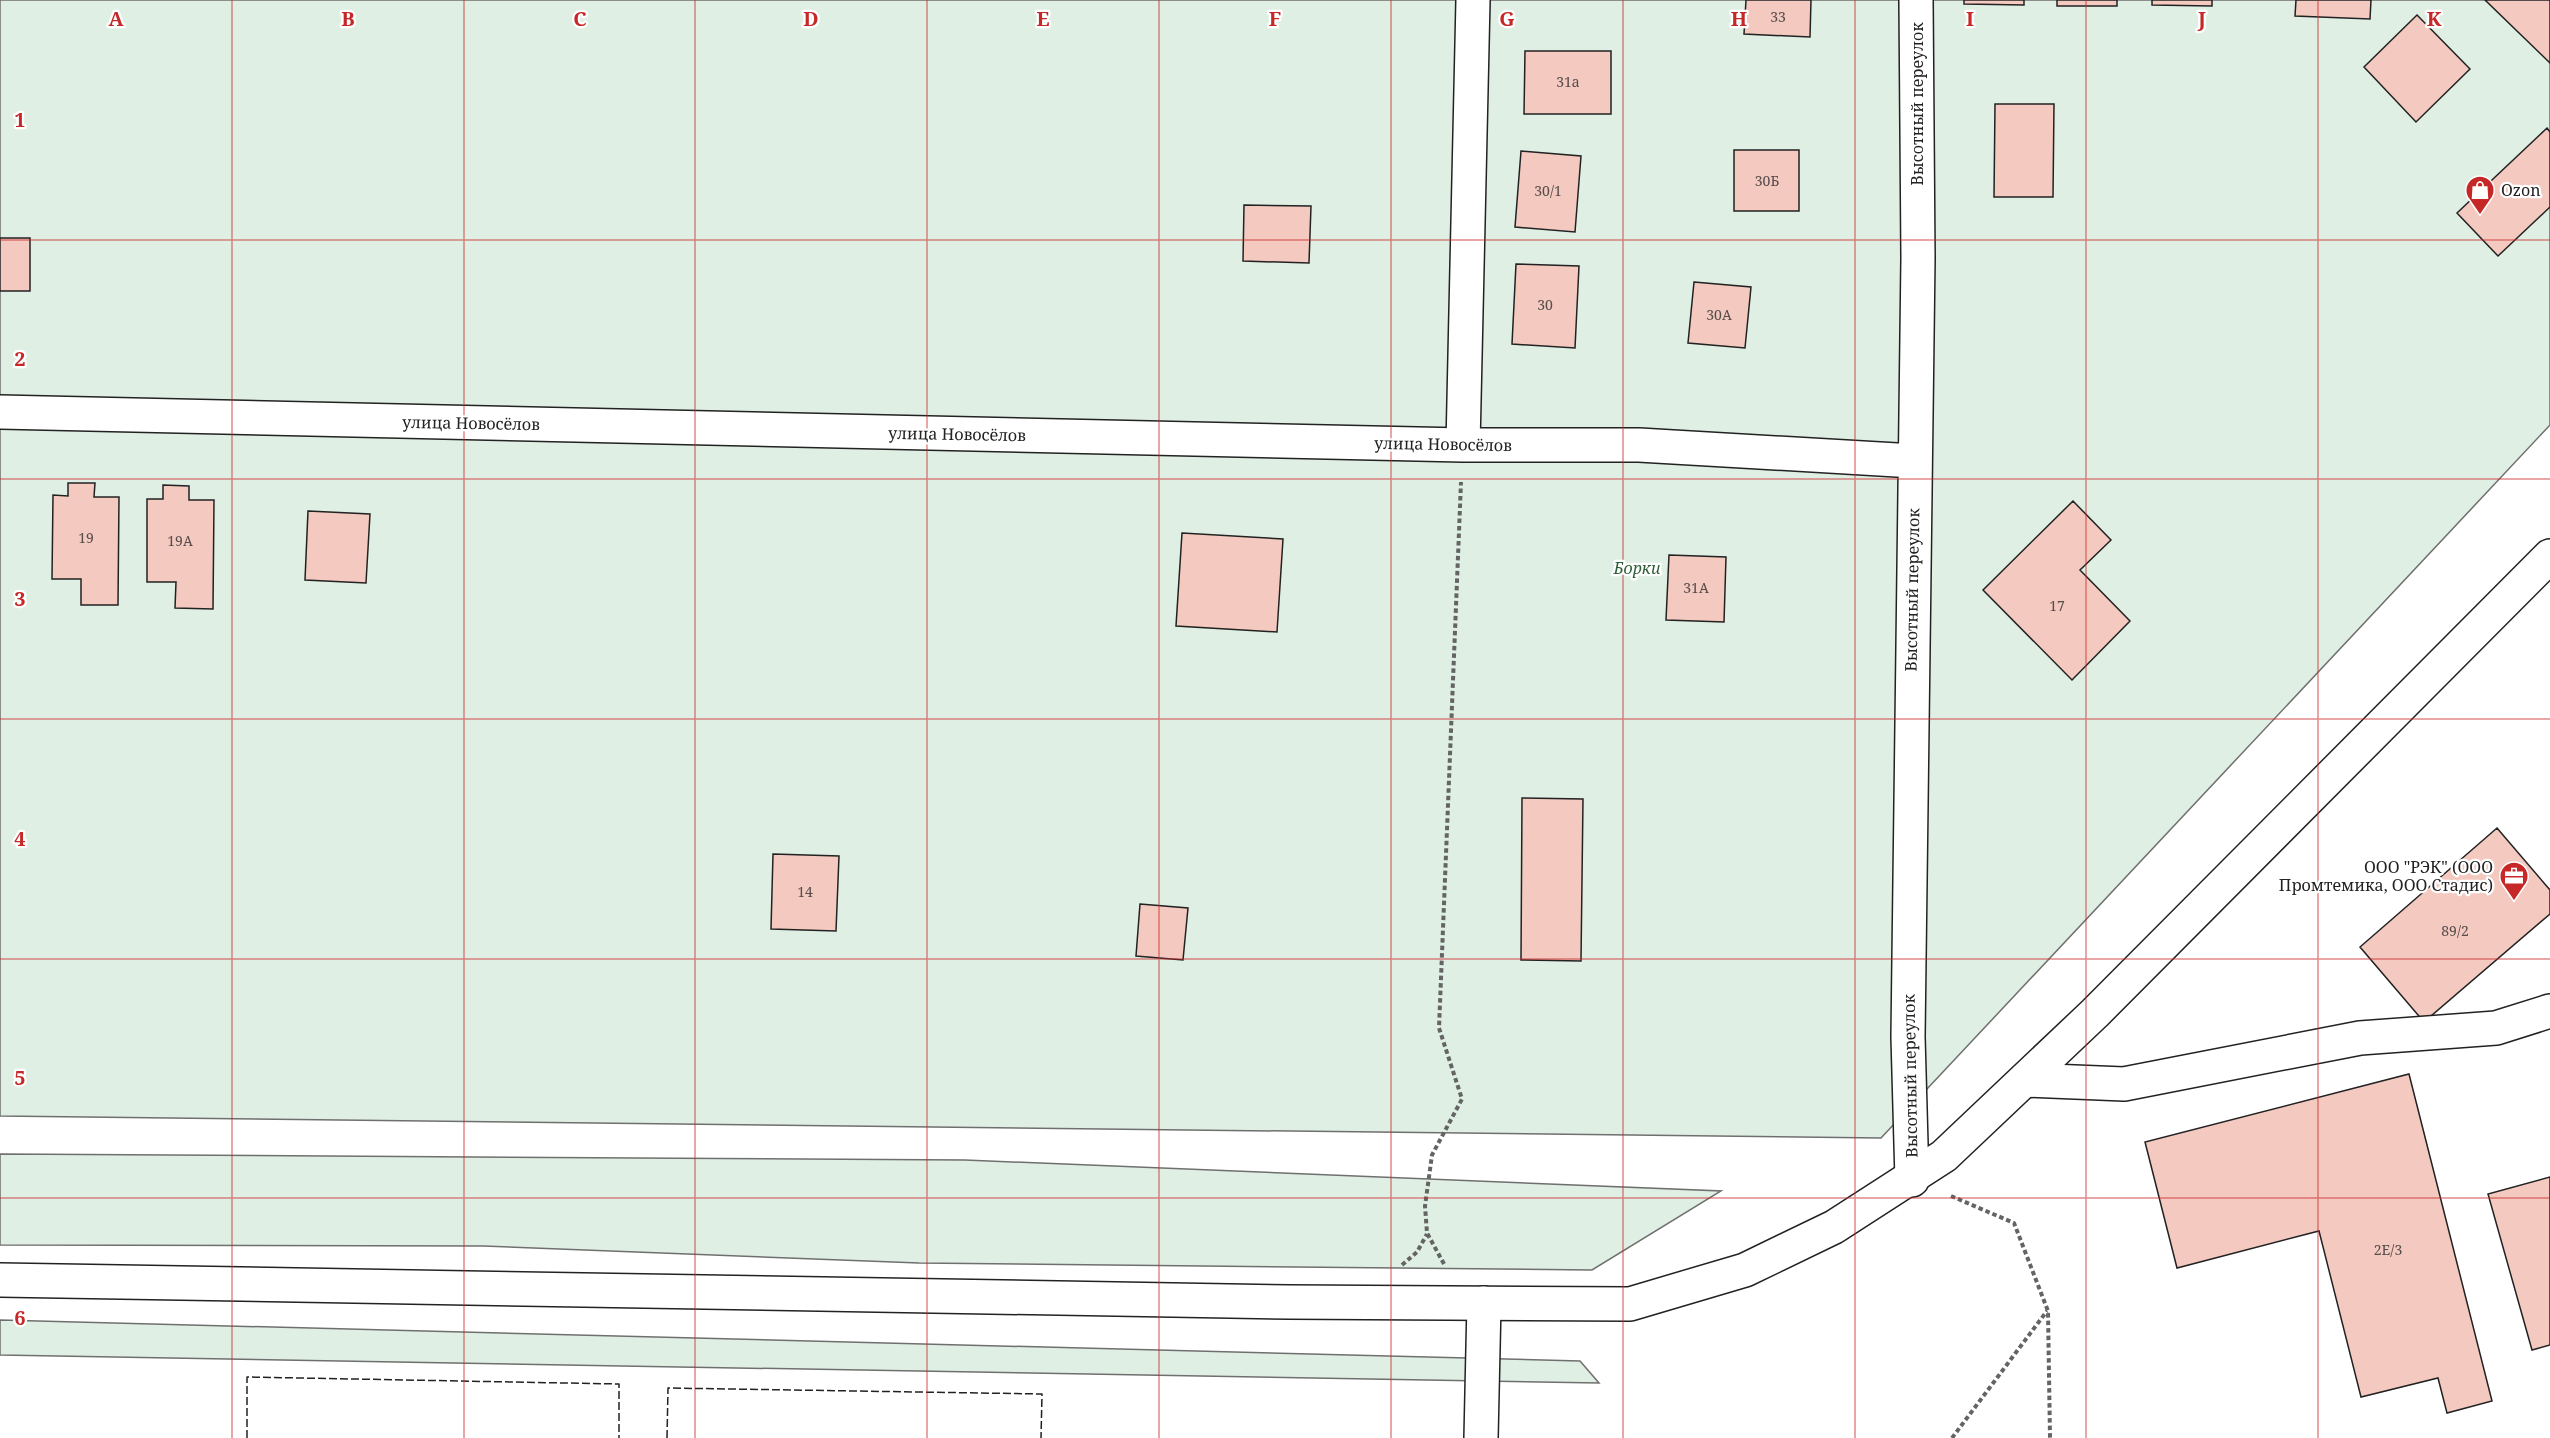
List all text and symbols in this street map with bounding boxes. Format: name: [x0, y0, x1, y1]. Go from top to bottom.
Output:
text: A: [108, 5, 124, 32]
text: B: [341, 5, 355, 32]
text: C: [573, 5, 587, 32]
text: D: [803, 5, 819, 32]
text: E: [1036, 5, 1050, 32]
text: F: [1269, 5, 1281, 32]
text: G: [1499, 5, 1515, 32]
text: H: [1731, 5, 1747, 32]
text: I: [1966, 5, 1974, 32]
text: J: [2197, 5, 2206, 32]
text: K: [2427, 5, 2442, 32]
house number: 33: [1770, 7, 1786, 26]
street label: Высотный переулок: [1906, 22, 1928, 186]
house number: 31а: [1556, 72, 1580, 91]
text: 1: [14, 106, 26, 133]
house number: 30Б: [1755, 171, 1779, 190]
shop icon: Ozon: [2464, 174, 2496, 216]
place label: Ozon: [2501, 179, 2541, 201]
house number: 30/1: [1534, 181, 1562, 200]
house number: 30: [1537, 295, 1553, 314]
house number: 30А: [1706, 305, 1732, 324]
text: 2: [14, 345, 26, 372]
street label: улица Новосёлов: [402, 411, 540, 435]
street label: улица Новосёлов: [888, 422, 1026, 446]
street label: улица Новосёлов: [1374, 432, 1512, 456]
street label: Высотный переулок: [1900, 508, 1924, 672]
house number: 19: [78, 528, 94, 547]
house number: 19А: [167, 531, 193, 550]
park label: Борки: [1612, 557, 1661, 579]
house number: 31А: [1683, 578, 1709, 597]
text: 3: [14, 585, 26, 612]
house number: 17: [2049, 596, 2065, 615]
text: 4: [14, 825, 26, 852]
place label: ООО "РЭК" (ООО Промтемика, ООО Стадис): [2279, 856, 2493, 896]
office icon: ООО "РЭК" (ООО Промтемика, ООО Стадис): [2498, 860, 2530, 902]
house number: 14: [797, 882, 813, 901]
house number: 89/2: [2441, 921, 2469, 940]
street label: Высотный переулок: [1898, 994, 1922, 1158]
text: 5: [14, 1064, 26, 1091]
house number: 2Е/3: [2374, 1240, 2402, 1259]
text: 6: [14, 1304, 26, 1331]

